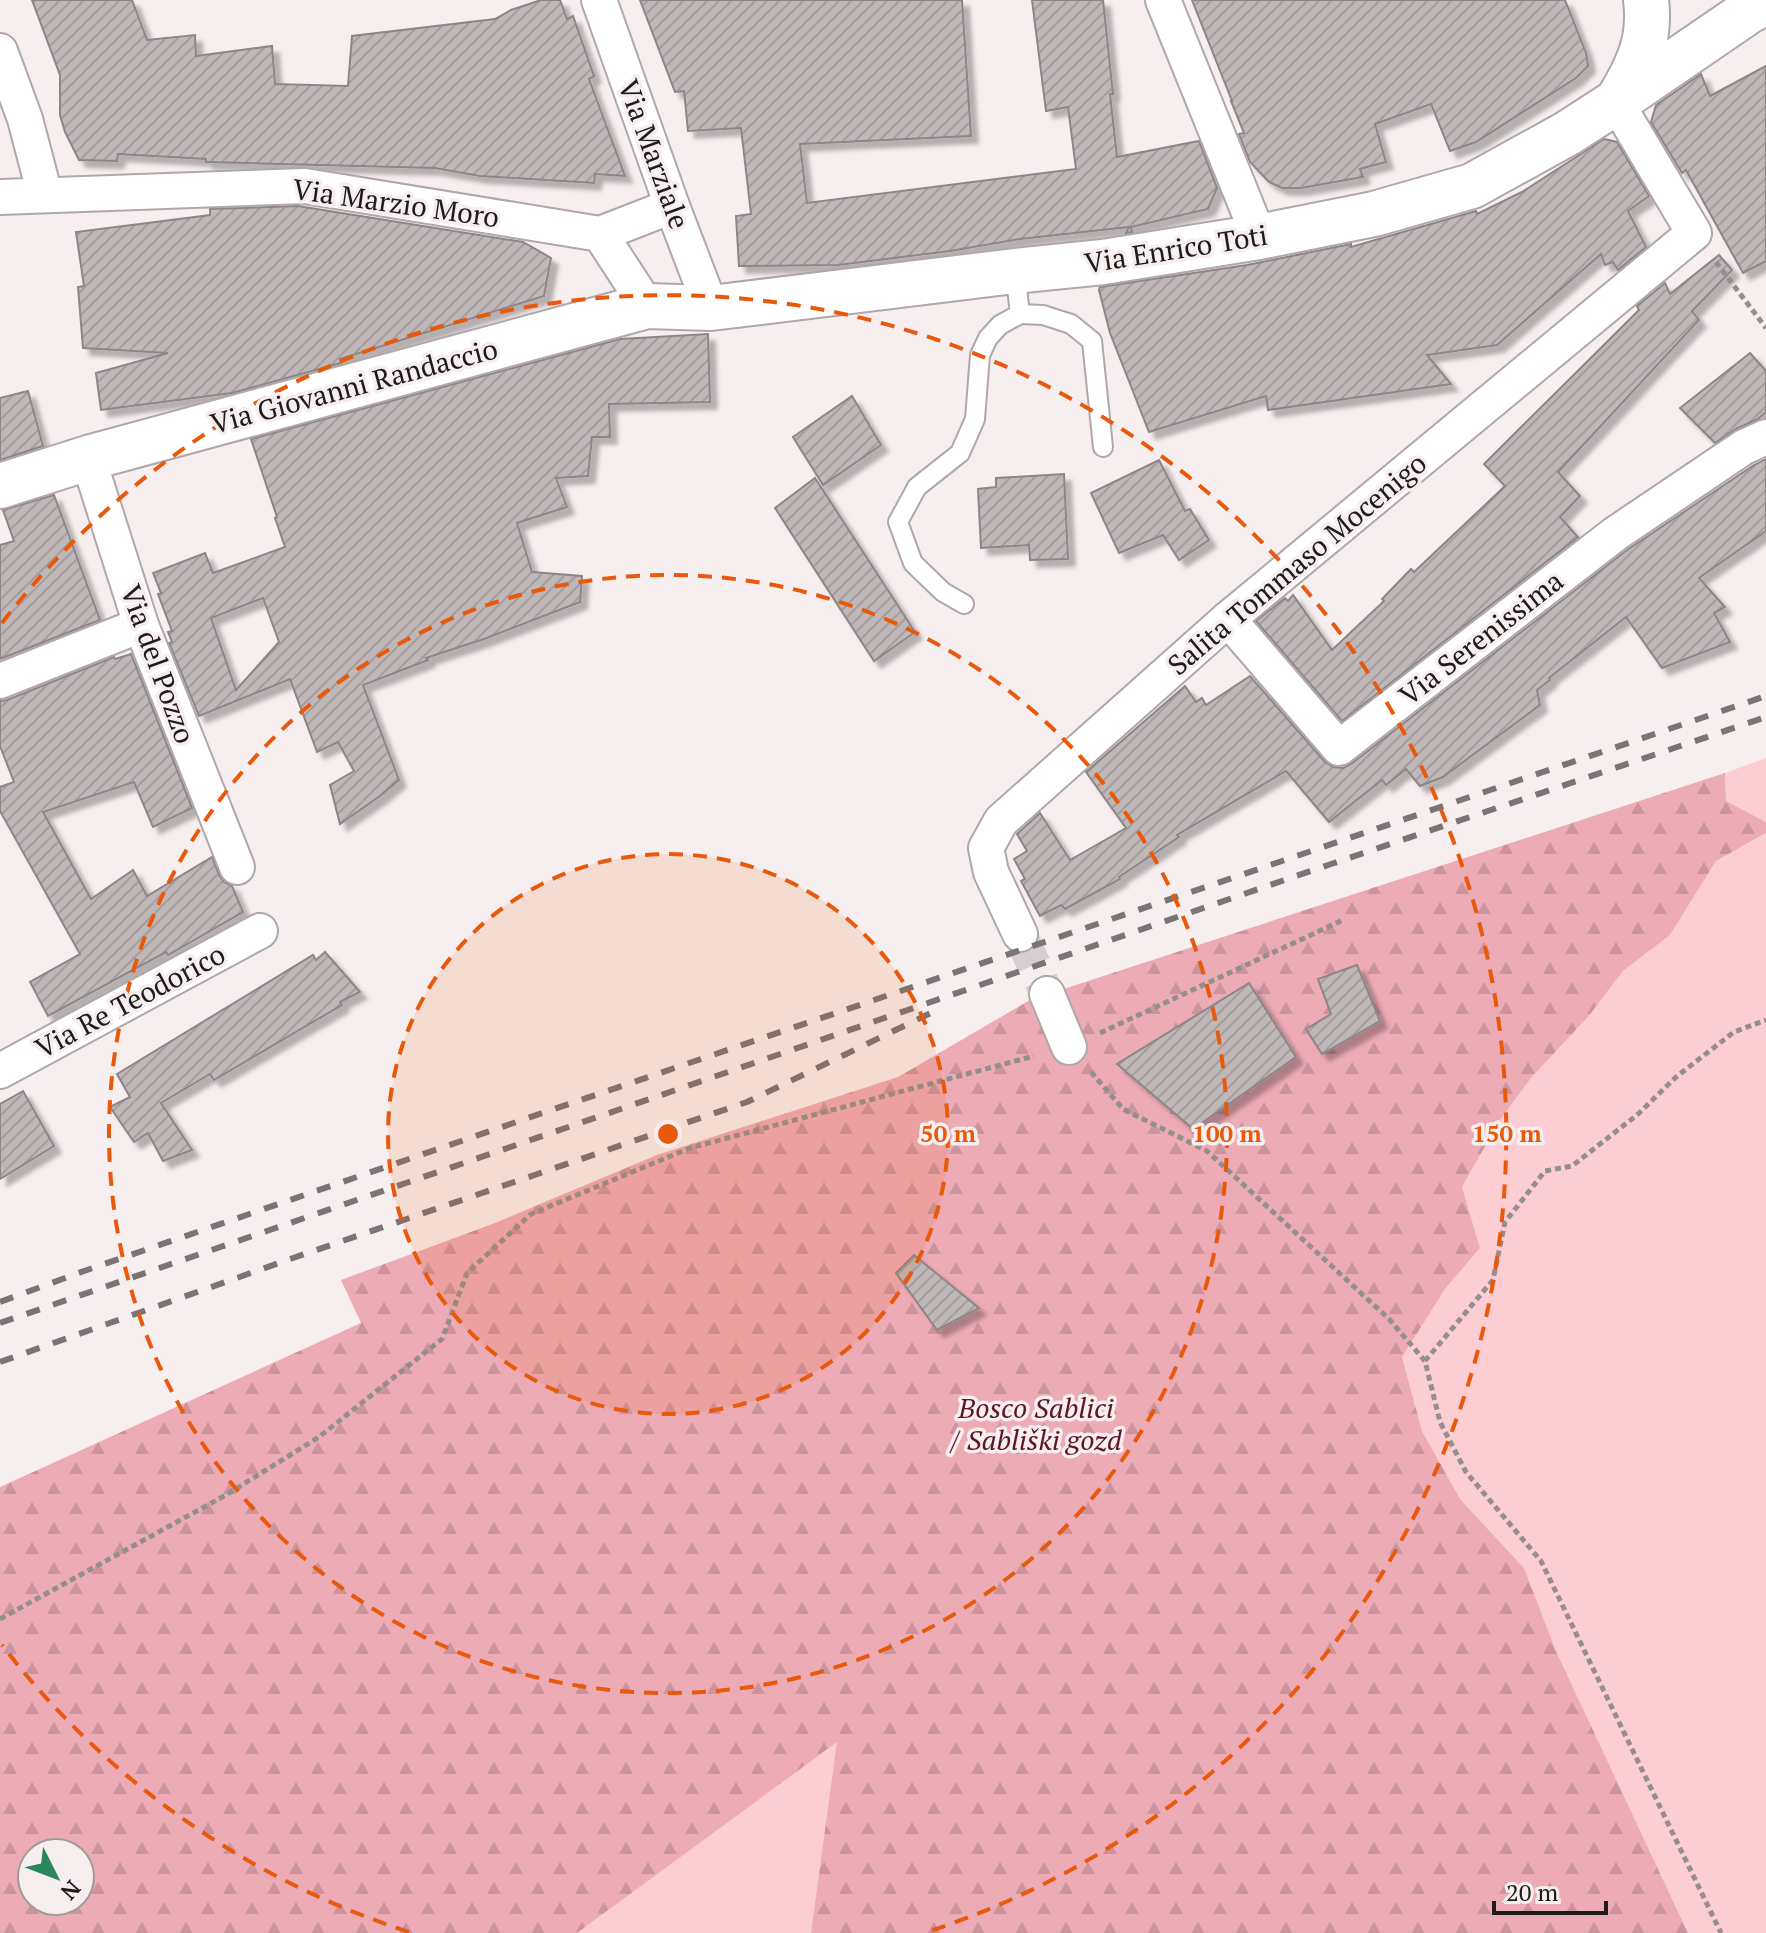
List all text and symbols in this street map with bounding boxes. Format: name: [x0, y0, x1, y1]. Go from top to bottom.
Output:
street label: Via Marziale: [610, 74, 699, 234]
street label: Via Marzio Moro: [290, 170, 502, 235]
street label: Via Enrico Toti: [1082, 216, 1270, 281]
street label: Via Giovanni Randaccio: [206, 329, 502, 442]
street label: Salita Tommaso Mocenigo: [1160, 444, 1434, 683]
street label: Via Serenissima: [1391, 562, 1570, 713]
street label: Via del Pozzo: [113, 579, 204, 748]
street label: Via Re Teodorico: [28, 935, 231, 1066]
text: 50 m: [920, 1117, 976, 1149]
text: 100 m: [1192, 1117, 1262, 1149]
text: 150 m: [1472, 1117, 1542, 1149]
centre of rings: [654, 1120, 682, 1148]
park label: Bosco Sablici / Sabliški gozd: [948, 1389, 1123, 1458]
north arrow: [16, 1837, 96, 1917]
scale bar: [1494, 1865, 1606, 1915]
text: N: [55, 1875, 88, 1907]
text: 20 m: [1506, 1876, 1558, 1908]

